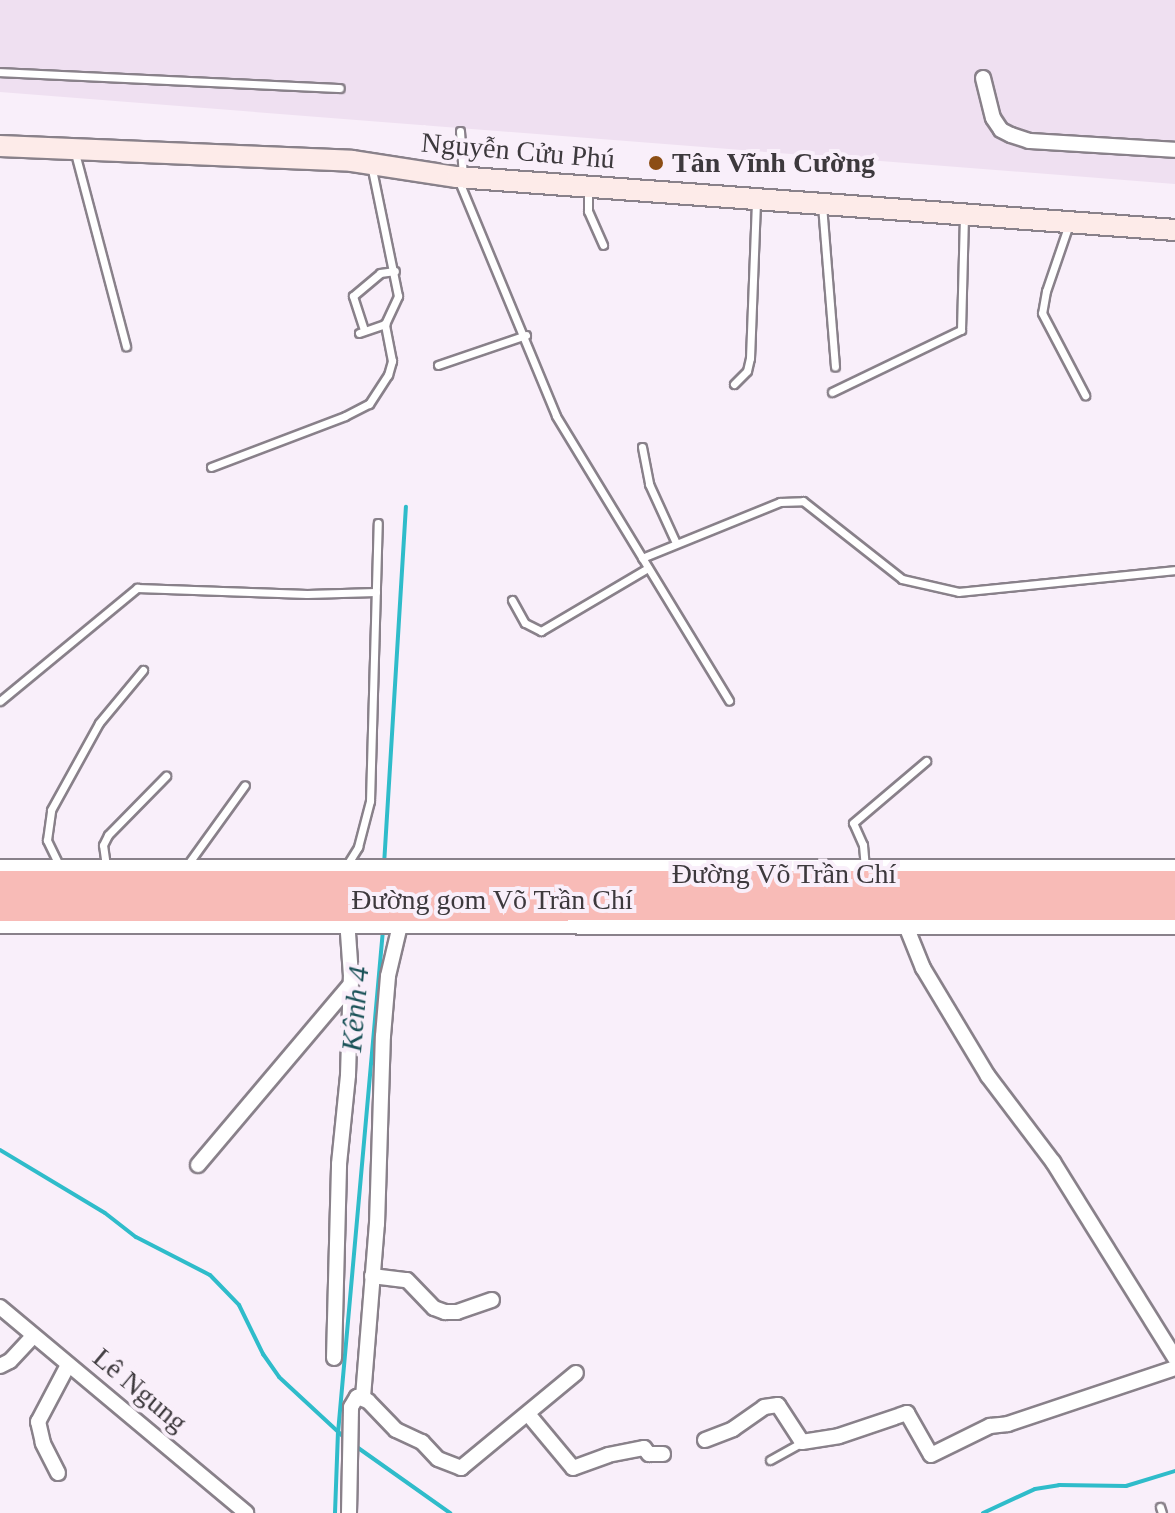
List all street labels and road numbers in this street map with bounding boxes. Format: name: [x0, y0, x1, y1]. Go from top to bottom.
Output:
street label: Nguyễn Cửu Phú: [420, 126, 616, 176]
street label: Đường Võ Trần Chí: [671, 857, 897, 891]
street label: Đường gom Võ Trần Chí: [351, 883, 633, 917]
street label: Lê Ngung: [86, 1341, 194, 1439]

